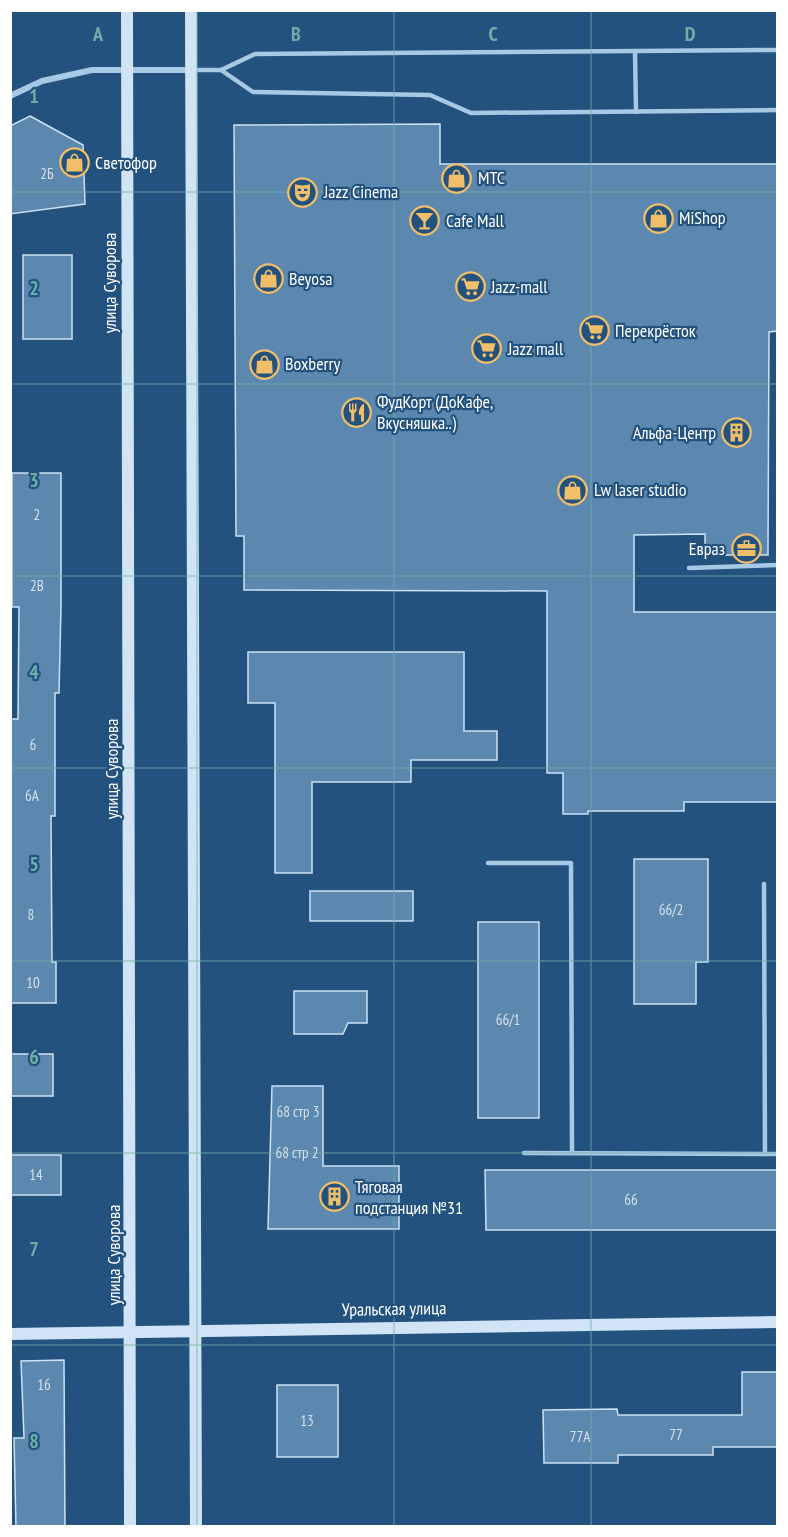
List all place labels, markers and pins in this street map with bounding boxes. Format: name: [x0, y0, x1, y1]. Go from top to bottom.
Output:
shop icon: Светофор: [58, 147, 90, 179]
place label: Светофор: [95, 151, 157, 174]
shop icon: МТС: [441, 162, 473, 194]
place label: МТС: [478, 166, 505, 189]
theatre icon: Jazz Cinema: [287, 176, 319, 208]
place label: Jazz Cinema: [323, 180, 398, 203]
shop icon: MiShop: [642, 202, 674, 234]
bar icon: Cafe Mall: [409, 205, 441, 237]
place label: MiShop: [679, 206, 726, 229]
place label: Cafe Mall: [446, 209, 505, 232]
shop icon: Beyosa: [252, 263, 284, 295]
place label: Beyosa: [289, 267, 332, 290]
supermarket icon: Jazz-mall: [454, 271, 486, 303]
place label: Jazz-mall: [490, 275, 548, 298]
supermarket icon: Перекрёсток: [578, 315, 610, 347]
place label: Перекрёсток: [615, 319, 696, 342]
supermarket icon: Jazz mall: [471, 333, 503, 365]
place label: Jazz mall: [507, 337, 564, 360]
shop icon: Boxberry: [248, 348, 280, 380]
place label: Boxberry: [285, 352, 340, 375]
place label: ФудКорт (ДоКафе, Вкусняшка..): [377, 390, 493, 434]
restaurant icon: ФудКорт (ДоКафе, Вкусняшка..): [340, 396, 372, 428]
building icon: Альфа-Центр: [721, 417, 753, 449]
place label: Альфа-Центр: [633, 421, 716, 444]
shop icon: Lw laser studio: [557, 474, 589, 506]
place label: Lw laser studio: [594, 478, 687, 501]
office icon: Евраз: [730, 533, 762, 565]
place label: Евраз: [689, 537, 725, 560]
place label: Тяговая подстанция №31: [355, 1175, 463, 1219]
building icon: Тяговая подстанция №31: [318, 1181, 350, 1213]

